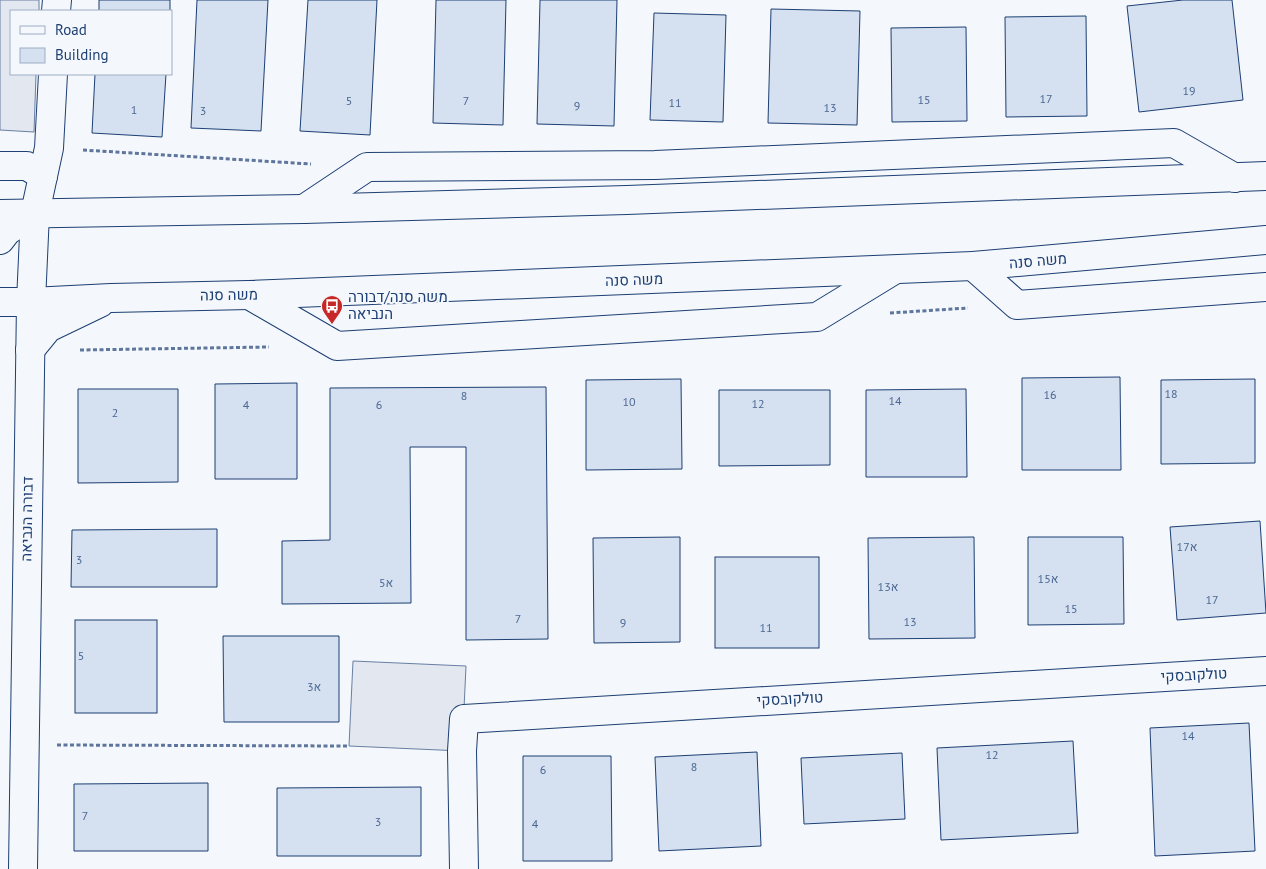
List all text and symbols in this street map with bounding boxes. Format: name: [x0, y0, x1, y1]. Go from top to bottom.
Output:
legend: [10, 10, 172, 75]
text: Road: [55, 20, 87, 39]
text: Building: [55, 45, 109, 64]
house number: 19: [1182, 83, 1196, 98]
house number: 17: [1039, 91, 1053, 106]
house number: 15: [917, 92, 931, 107]
house number: 5: [346, 93, 352, 108]
house number: 7: [463, 93, 469, 108]
house number: 11: [668, 95, 682, 110]
house number: 9: [574, 98, 580, 113]
house number: 13: [823, 100, 837, 115]
house number: 1: [131, 102, 137, 117]
house number: 3: [200, 103, 206, 118]
street label: משה סנה: [1008, 249, 1068, 272]
street label: משה סנה: [605, 269, 663, 290]
street label: משה סנה: [200, 284, 258, 305]
place label: משה סנה/דבורה הנביאה: [348, 287, 448, 323]
bus stop icon: משה סנה/דבורה הנביאה: [320, 294, 344, 325]
house number: 18: [1164, 386, 1178, 401]
house number: 16: [1043, 387, 1057, 402]
house number: 8: [461, 388, 467, 403]
house number: 14: [888, 393, 902, 408]
house number: 10: [622, 394, 636, 409]
house number: 12: [751, 396, 765, 411]
house number: 4: [243, 397, 250, 412]
house number: 6: [376, 397, 382, 412]
house number: 2: [112, 405, 118, 420]
street label: דבורה הנביאה: [16, 476, 37, 562]
house number: 17א: [1177, 539, 1198, 554]
house number: 3: [76, 552, 82, 567]
house number: 15א: [1038, 571, 1059, 586]
house number: 5א: [379, 575, 393, 590]
house number: 13א: [878, 579, 899, 594]
house number: 17: [1205, 592, 1219, 607]
house number: 15: [1064, 601, 1078, 616]
house number: 7: [515, 611, 521, 626]
house number: 13: [903, 614, 917, 629]
house number: 9: [620, 615, 626, 630]
house number: 11: [759, 620, 773, 635]
house number: 5: [78, 648, 84, 663]
street label: טולקובסקי: [1160, 663, 1228, 686]
house number: 3א: [307, 679, 321, 694]
street label: טולקובסקי: [756, 687, 824, 710]
house number: 14: [1181, 728, 1195, 743]
house number: 12: [985, 747, 999, 762]
house number: 8: [691, 759, 697, 774]
house number: 6: [540, 762, 546, 777]
house number: 7: [82, 808, 88, 823]
house number: 3: [375, 814, 381, 829]
house number: 4: [532, 816, 539, 831]

